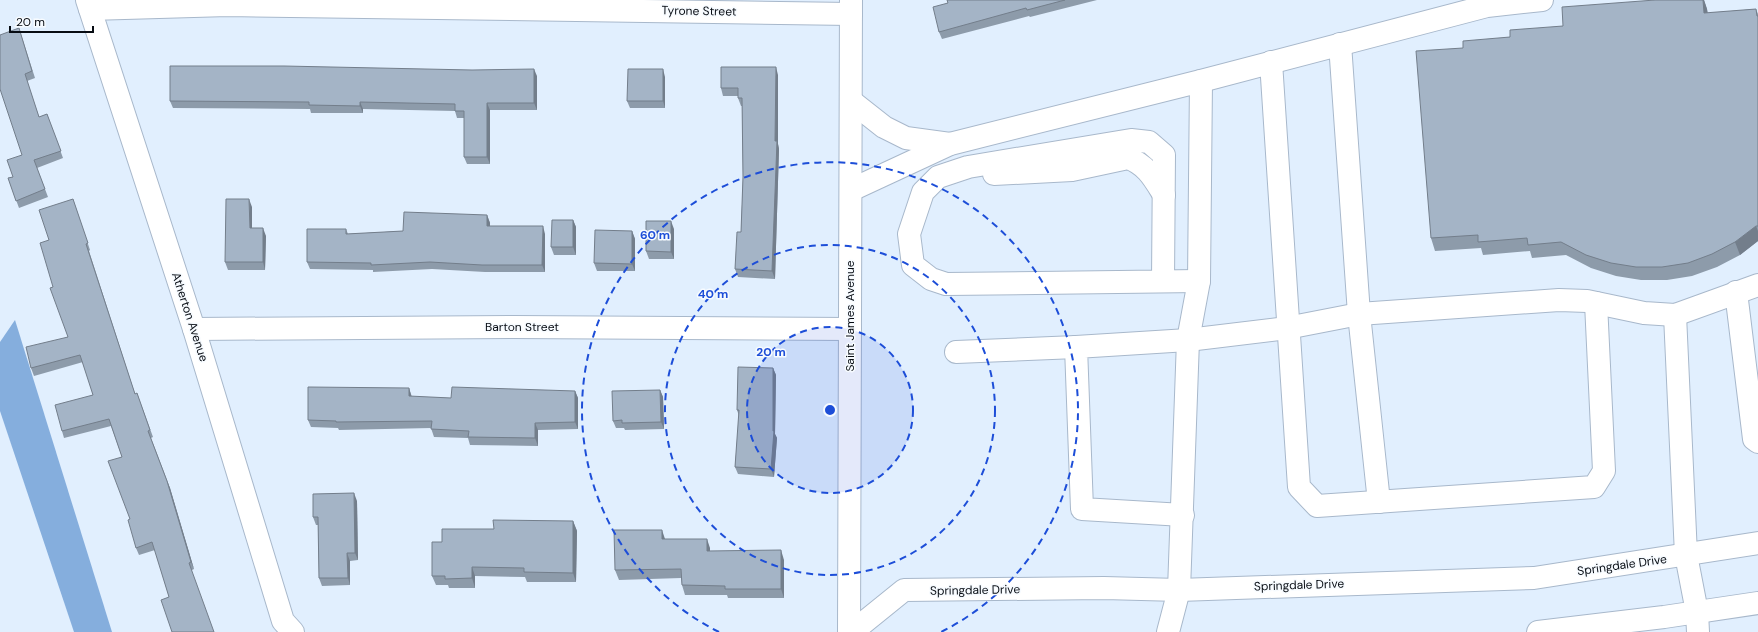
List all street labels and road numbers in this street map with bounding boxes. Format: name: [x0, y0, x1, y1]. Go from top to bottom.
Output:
street label: Tyrone Street: [661, 2, 737, 20]
street label: Saint James Avenue: [842, 260, 858, 372]
street label: Atherton Avenue: [168, 270, 212, 364]
street label: Barton Street: [485, 319, 559, 335]
street label: Springdale Drive: [1576, 551, 1668, 579]
street label: Springdale Drive: [1254, 575, 1345, 595]
street label: Springdale Drive: [930, 581, 1020, 599]

